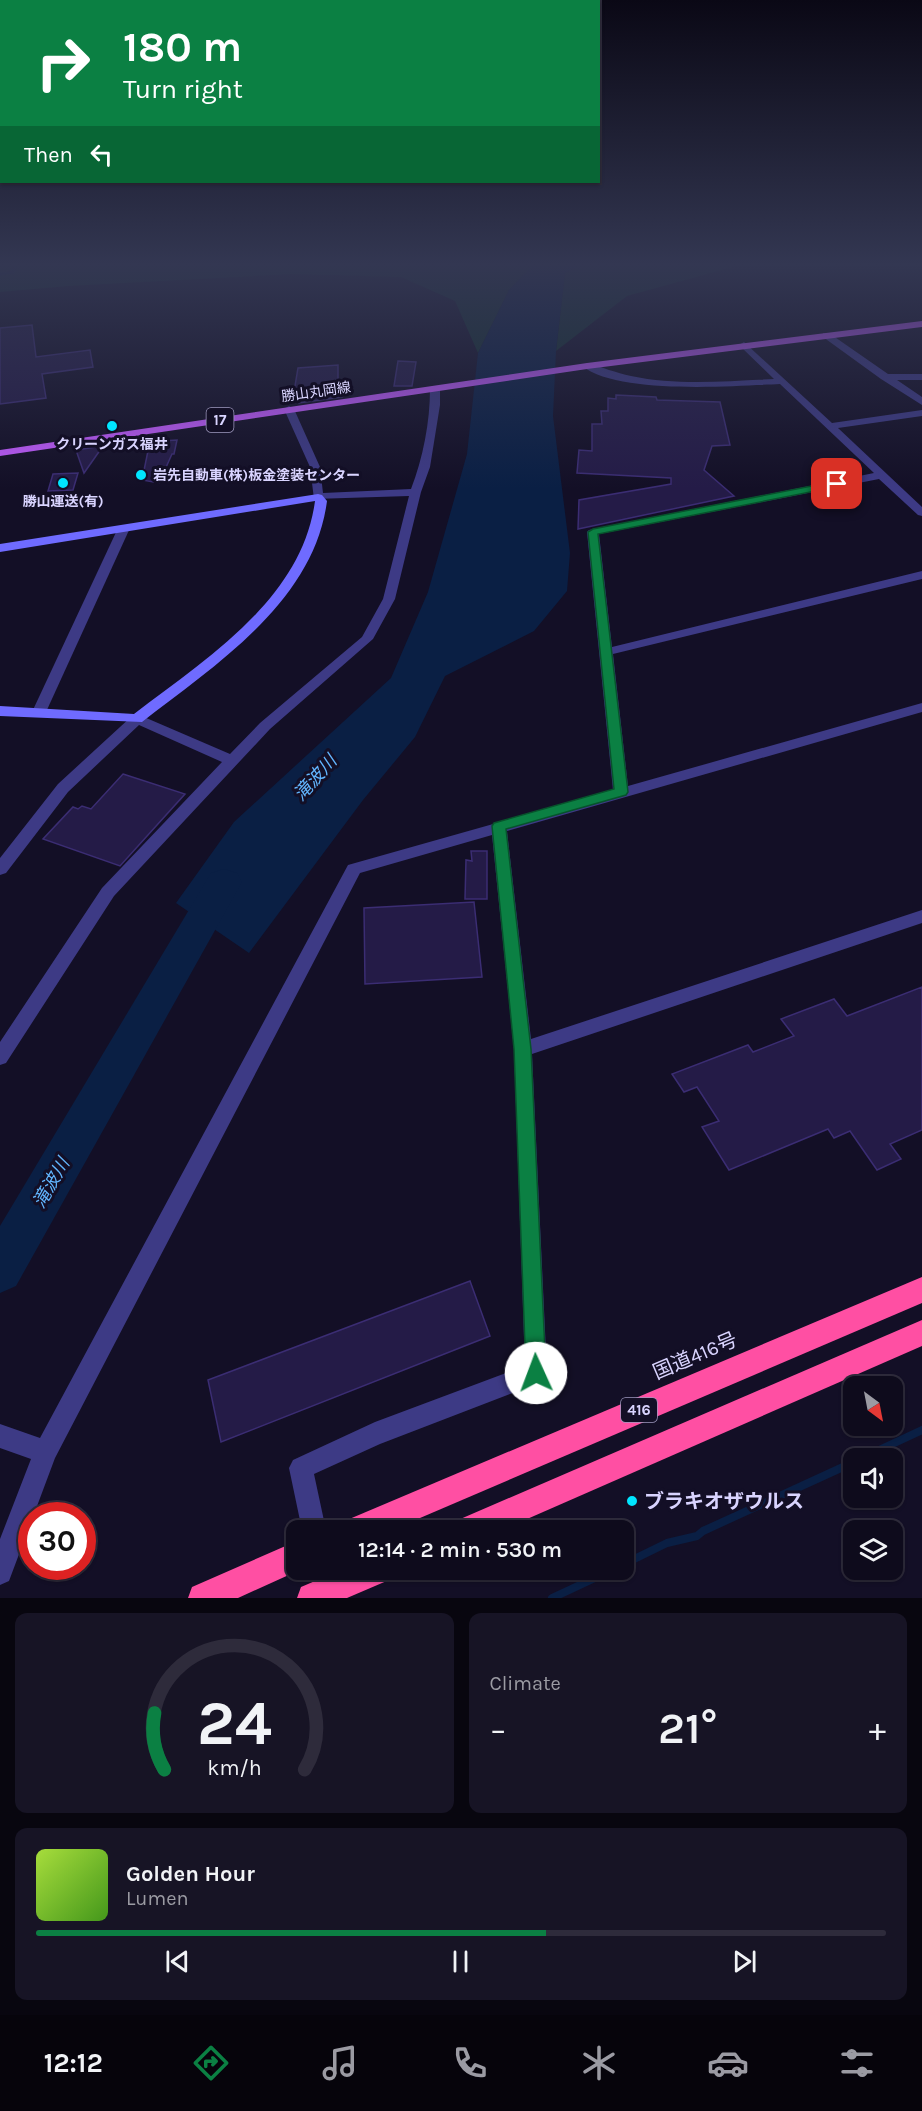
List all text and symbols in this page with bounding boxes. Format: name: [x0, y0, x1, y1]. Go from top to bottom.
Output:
text: 180 m: [123, 22, 242, 72]
icon: right: [24, 24, 102, 102]
text: Turn right: [123, 73, 243, 105]
icon: left: [85, 138, 118, 171]
text: Then: [24, 142, 73, 168]
street label: 勝山丸岡線: [280, 379, 352, 405]
road number: 17: [206, 408, 234, 432]
marker: クリーンガス福井: [105, 419, 119, 433]
place label: クリーンガス福井: [56, 436, 168, 453]
pin: [811, 458, 862, 509]
place label: 岩先自動車(株)板金塗装センター: [153, 467, 360, 484]
icon: arrive: [820, 467, 853, 500]
marker: 岩先自動車(株)板金塗装センター: [134, 468, 148, 482]
marker: 勝山運送(有): [56, 476, 70, 490]
place label: 勝山運送(有): [22, 493, 104, 510]
water label: 滝波川: [289, 749, 343, 805]
water label: 滝波川: [28, 1152, 75, 1212]
street label: 国道416号: [649, 1328, 741, 1384]
position arrow: [504, 1341, 568, 1405]
north arrow: [843, 1376, 903, 1436]
map controls: [843, 1376, 903, 1580]
road number: 416: [621, 1398, 657, 1422]
button: sound: [843, 1448, 903, 1508]
place label: ブラキオザウルス: [644, 1490, 804, 1513]
marker: ブラキオザウルス: [625, 1494, 639, 1508]
speed limit sign: 30: [18, 1502, 96, 1580]
button: layers: [843, 1520, 903, 1580]
text: 12:14 · 2 min · 530 m: [358, 1537, 562, 1563]
text: Climate: [490, 1672, 561, 1695]
text: 24: [197, 1687, 272, 1760]
text: 21°: [658, 1702, 718, 1754]
text: −: [490, 1710, 507, 1748]
text: +: [869, 1710, 886, 1748]
text: km/h: [207, 1755, 261, 1780]
text: Golden Hour: [126, 1861, 255, 1887]
text: Lumen: [126, 1887, 189, 1910]
icon: previous: [161, 1945, 194, 1978]
icon: pause: [444, 1945, 477, 1978]
icon: next: [728, 1945, 761, 1978]
icon: directions: [190, 2042, 232, 2084]
icon: music: [319, 2042, 361, 2084]
icon: phone: [449, 2042, 491, 2084]
icon: climate: [578, 2042, 620, 2084]
icon: car: [707, 2042, 749, 2084]
icon: filters: [836, 2042, 878, 2084]
text: 12:12: [44, 2047, 103, 2079]

